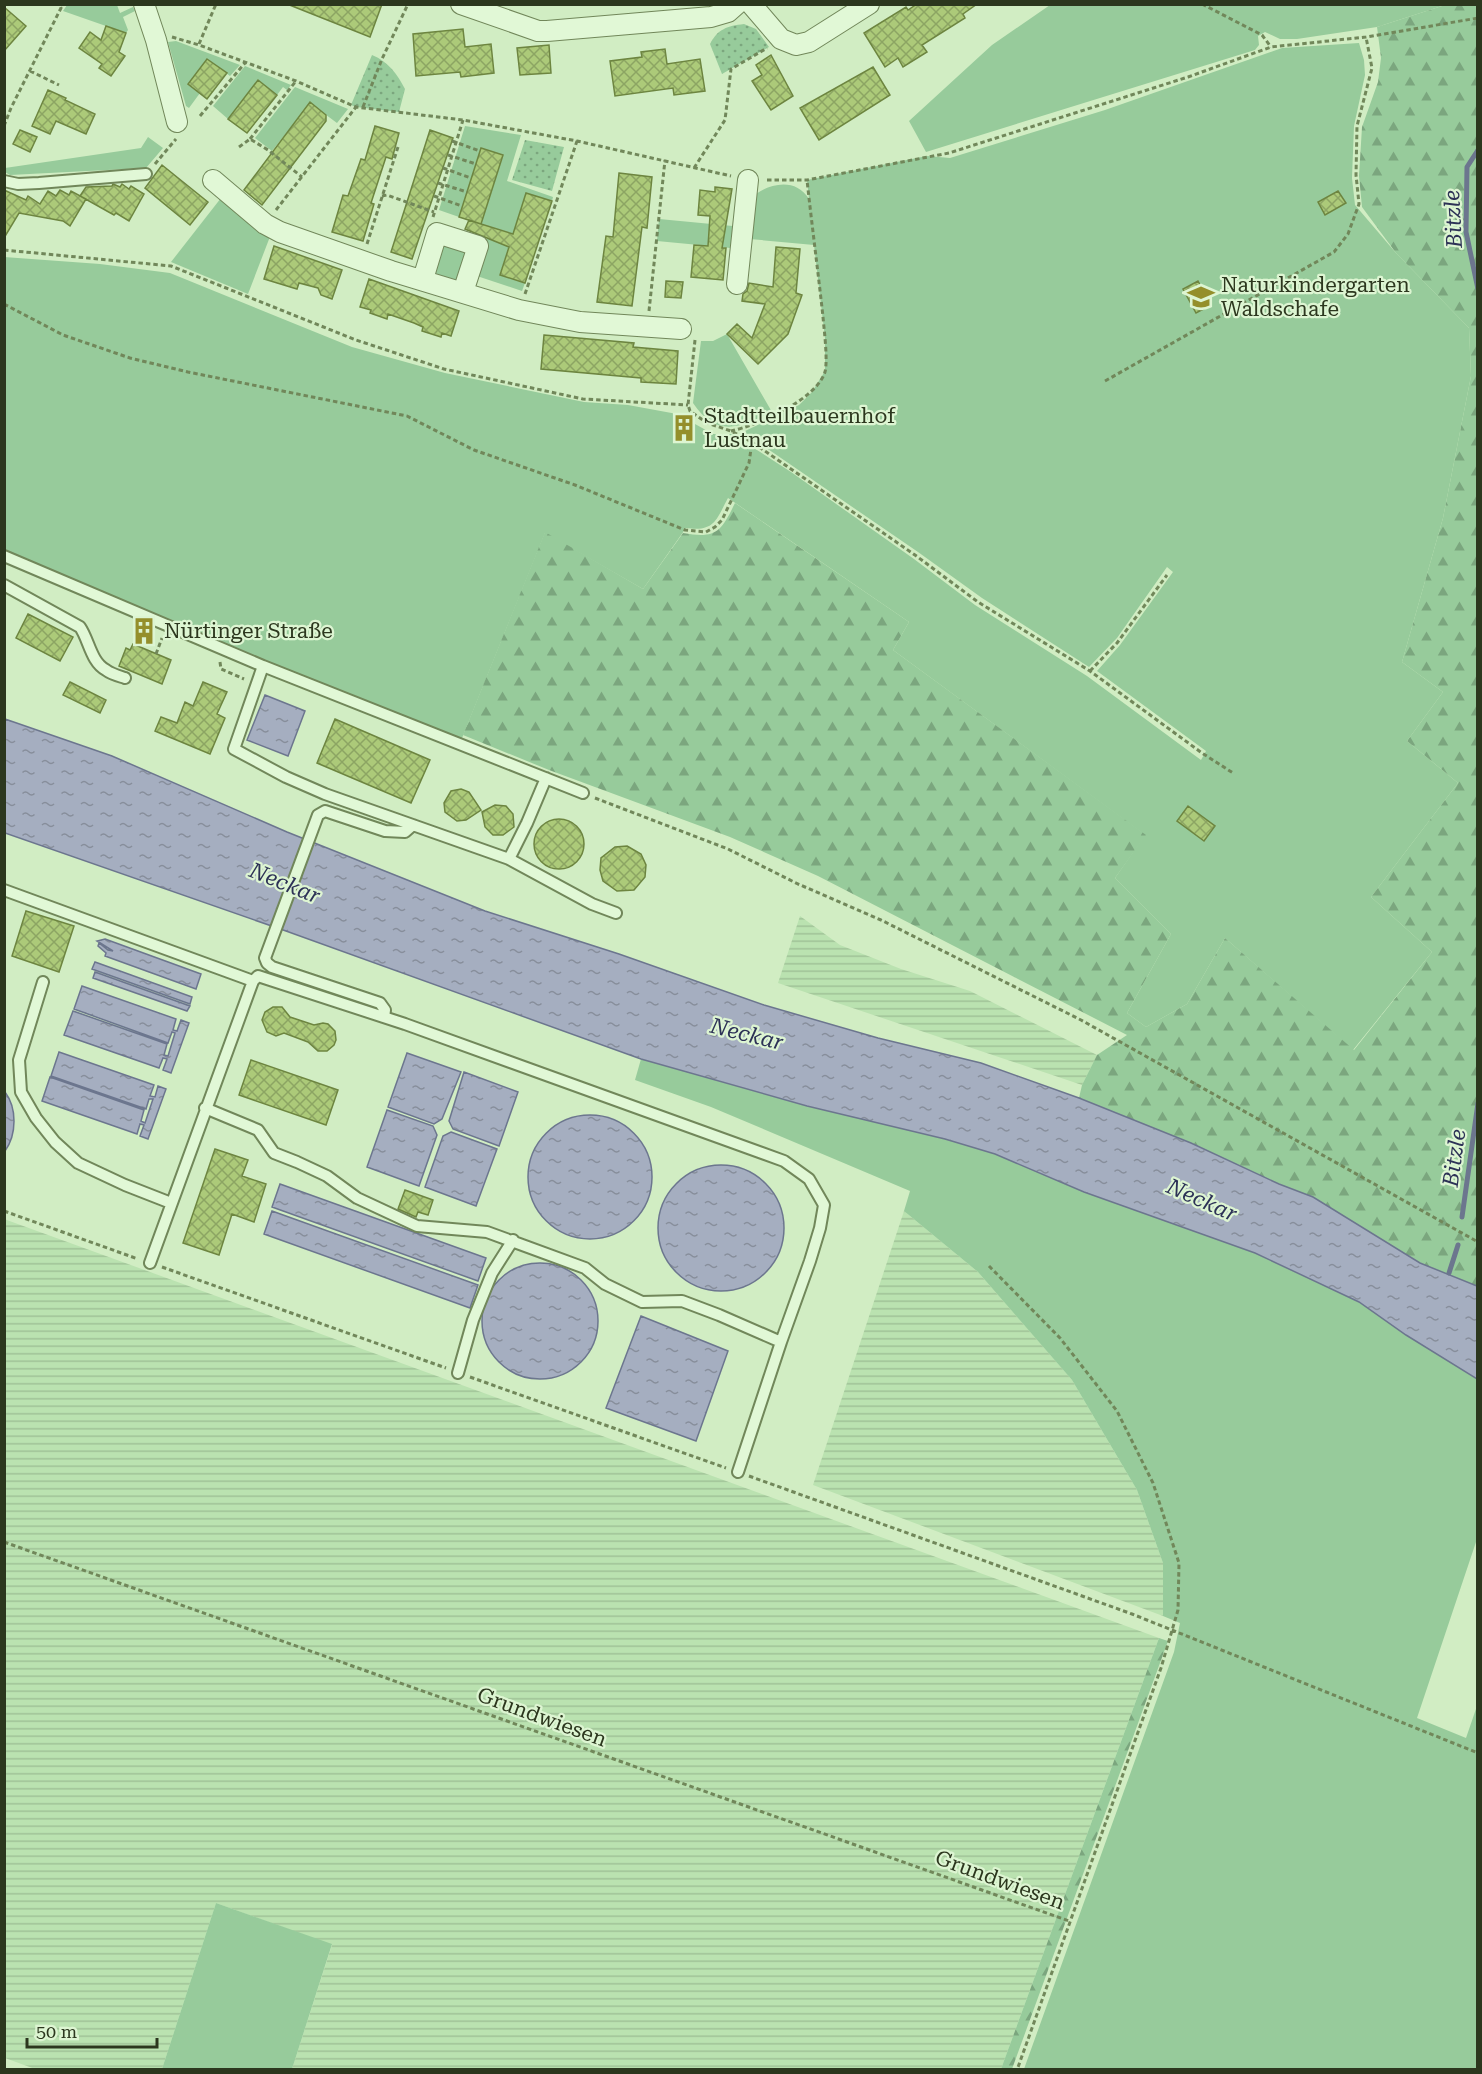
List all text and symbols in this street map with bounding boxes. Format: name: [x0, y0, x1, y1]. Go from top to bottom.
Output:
water label: Bitzle: [1439, 189, 1467, 250]
place label: Naturkindergarten Waldschafe: [1221, 273, 1410, 321]
school or university icon: Naturkindergarten Waldschafe: [1186, 282, 1216, 312]
place label: Stadtteilbauernhof Lustnau: [704, 404, 896, 452]
building icon: Stadtteilbauernhof Lustnau: [669, 413, 699, 443]
building icon: Nürtinger Straße: [129, 616, 159, 646]
place label: Nürtinger Straße: [164, 619, 333, 643]
water label: Neckar: [245, 857, 324, 909]
water label: Neckar: [707, 1013, 786, 1055]
water label: Bitzle: [1437, 1127, 1470, 1190]
water label: Neckar: [1162, 1173, 1241, 1227]
street label: Grundwiesen: [474, 1683, 610, 1752]
street label: Grundwiesen: [932, 1846, 1068, 1915]
scale bar: [27, 2011, 158, 2049]
text: 50 m: [36, 2021, 77, 2042]

